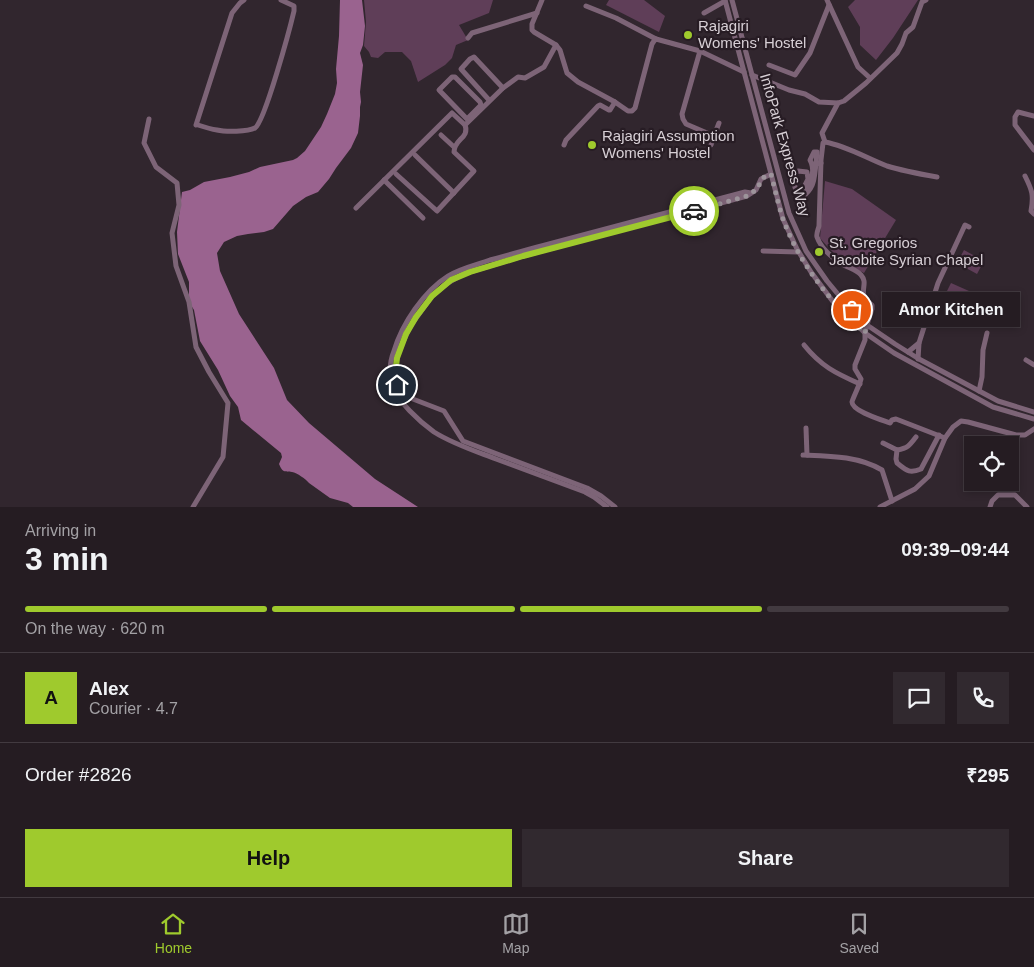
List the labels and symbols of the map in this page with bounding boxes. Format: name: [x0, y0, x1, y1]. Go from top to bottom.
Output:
place label: Rajagiri Womens' Hostel: [698, 17, 806, 51]
marker: Rajagiri Womens' Hostel: [682, 29, 694, 41]
street label: InfoPark Express Way: [757, 71, 814, 219]
place label: Rajagiri Assumption Womens' Hostel: [602, 127, 735, 161]
marker: Rajagiri Assumption Womens' Hostel: [586, 139, 598, 151]
courier: [669, 186, 719, 236]
place label: St. Gregorios Jacobite Syrian Chapel: [829, 234, 983, 268]
marker: St. Gregorios Jacobite Syrian Chapel: [813, 246, 825, 258]
pin: [831, 289, 873, 331]
callout: Amor Kitchen: [882, 292, 1020, 328]
pin: [376, 364, 418, 406]

